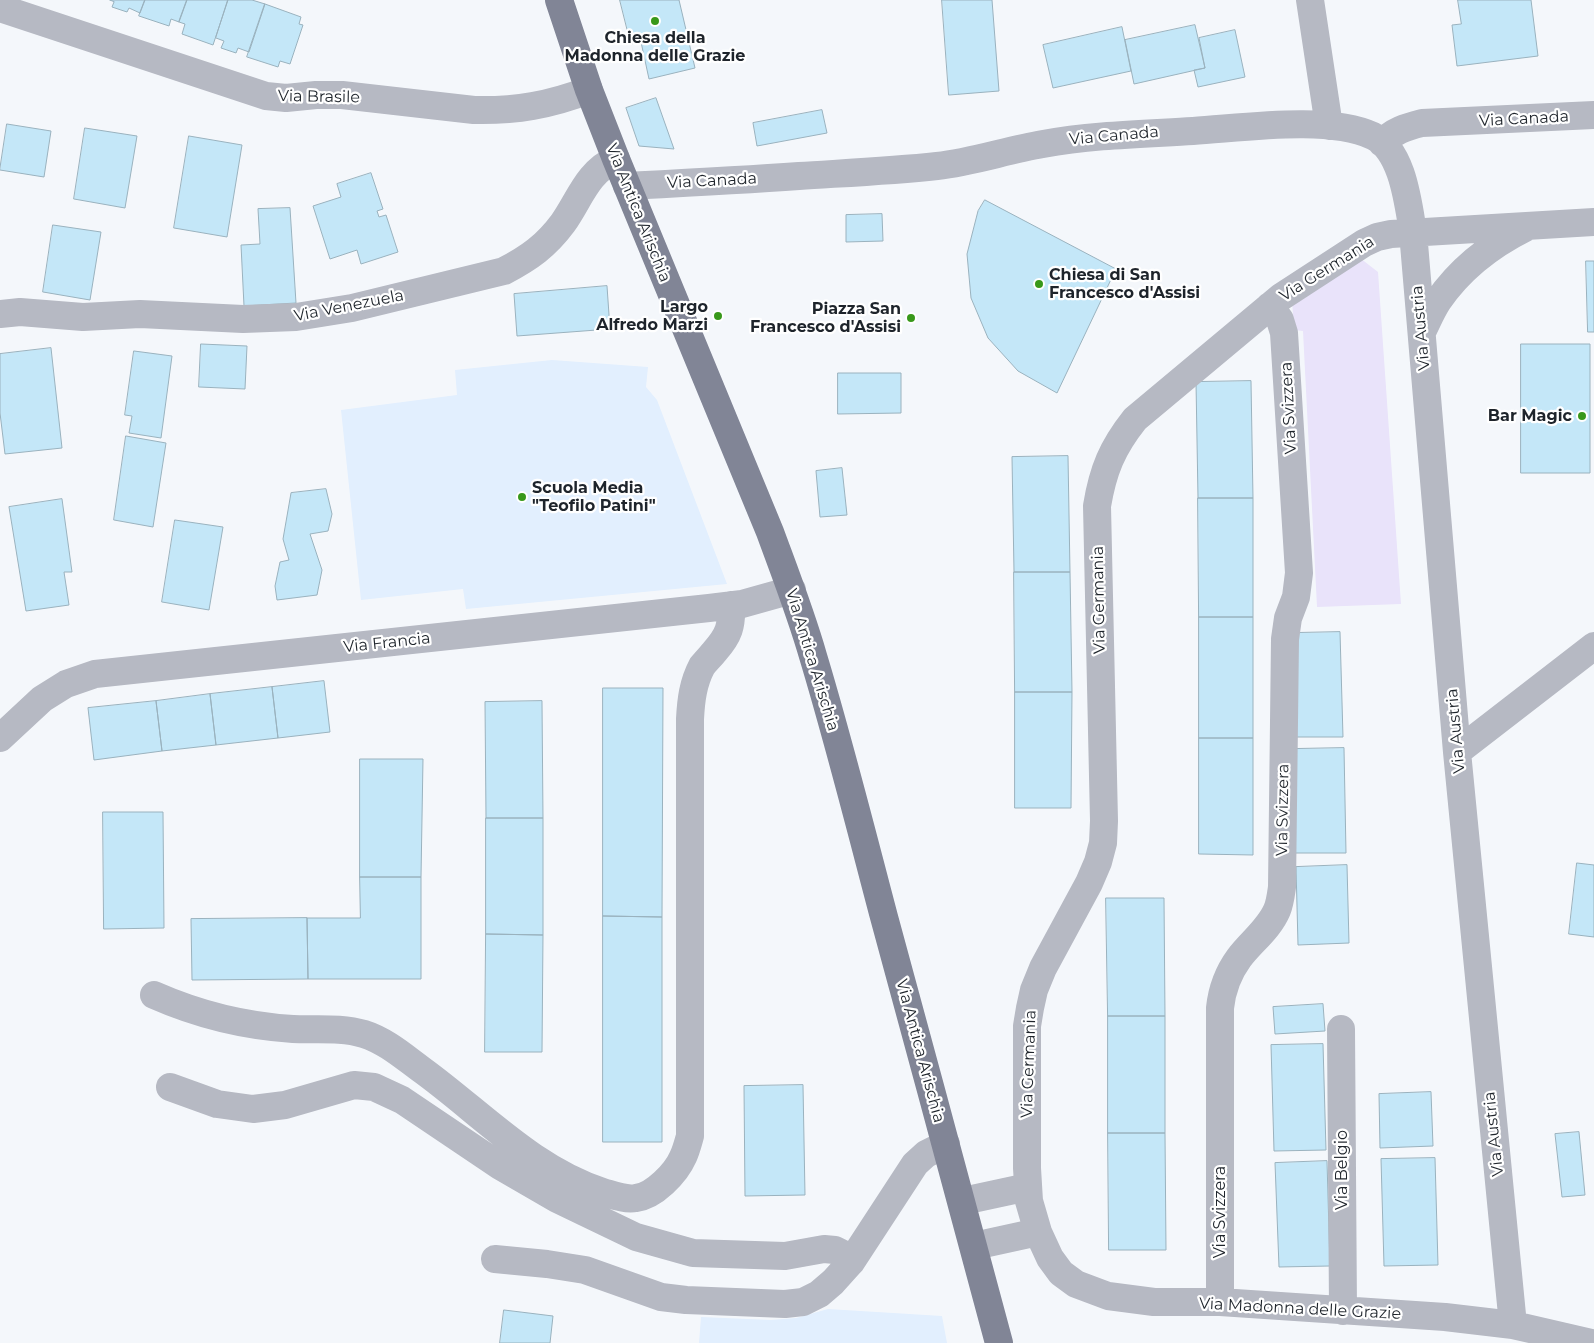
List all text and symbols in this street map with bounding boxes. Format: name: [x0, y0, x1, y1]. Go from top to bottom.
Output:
marker: Chiesa della Madonna delle Grazie: [649, 15, 661, 27]
place label: Chiesa della Madonna delle Grazie: [565, 28, 745, 66]
street label: Via Brasile: [278, 87, 360, 107]
street label: Via Canada: [1479, 107, 1569, 131]
street label: Via Canada: [1068, 123, 1160, 149]
street label: Via Antica Arischia: [601, 141, 675, 285]
street label: Via Canada: [667, 169, 757, 193]
street label: Via Germania: [1276, 232, 1378, 306]
place label: Chiesa di San Francesco d'Assisi: [1049, 265, 1200, 303]
marker: Chiesa di San Francesco d'Assisi: [1033, 278, 1045, 290]
street label: Via Austria: [1408, 285, 1434, 371]
street label: Via Venezuela: [292, 286, 406, 326]
place label: Largo Alfredo Marzi: [596, 297, 708, 335]
place label: Piazza San Francesco d'Assisi: [750, 299, 901, 337]
marker: Largo Alfredo Marzi: [712, 310, 724, 322]
marker: Piazza San Francesco d'Assisi: [905, 312, 917, 324]
street label: Via Svizzera: [1277, 361, 1301, 455]
place label: Bar Magic: [1488, 406, 1572, 426]
marker: Bar Magic: [1576, 410, 1588, 422]
place label: Scuola Media "Teofilo Patini": [532, 478, 656, 516]
marker: Scuola Media "Teofilo Patini": [516, 491, 528, 503]
street label: Via Germania: [1088, 546, 1110, 654]
street label: Via Antica Arischia: [781, 586, 843, 734]
street label: Via Francia: [343, 629, 431, 657]
street label: Via Austria: [1443, 688, 1469, 774]
street label: Via Svizzera: [1273, 764, 1293, 856]
street label: Via Antica Arischia: [892, 977, 948, 1125]
street label: Via Germania: [1018, 1010, 1040, 1118]
street label: Via Austria: [1480, 1091, 1508, 1177]
street label: Via Belgio: [1332, 1130, 1352, 1210]
street label: Via Svizzera: [1210, 1166, 1230, 1258]
street label: Via Madonna delle Grazie: [1198, 1294, 1402, 1324]

